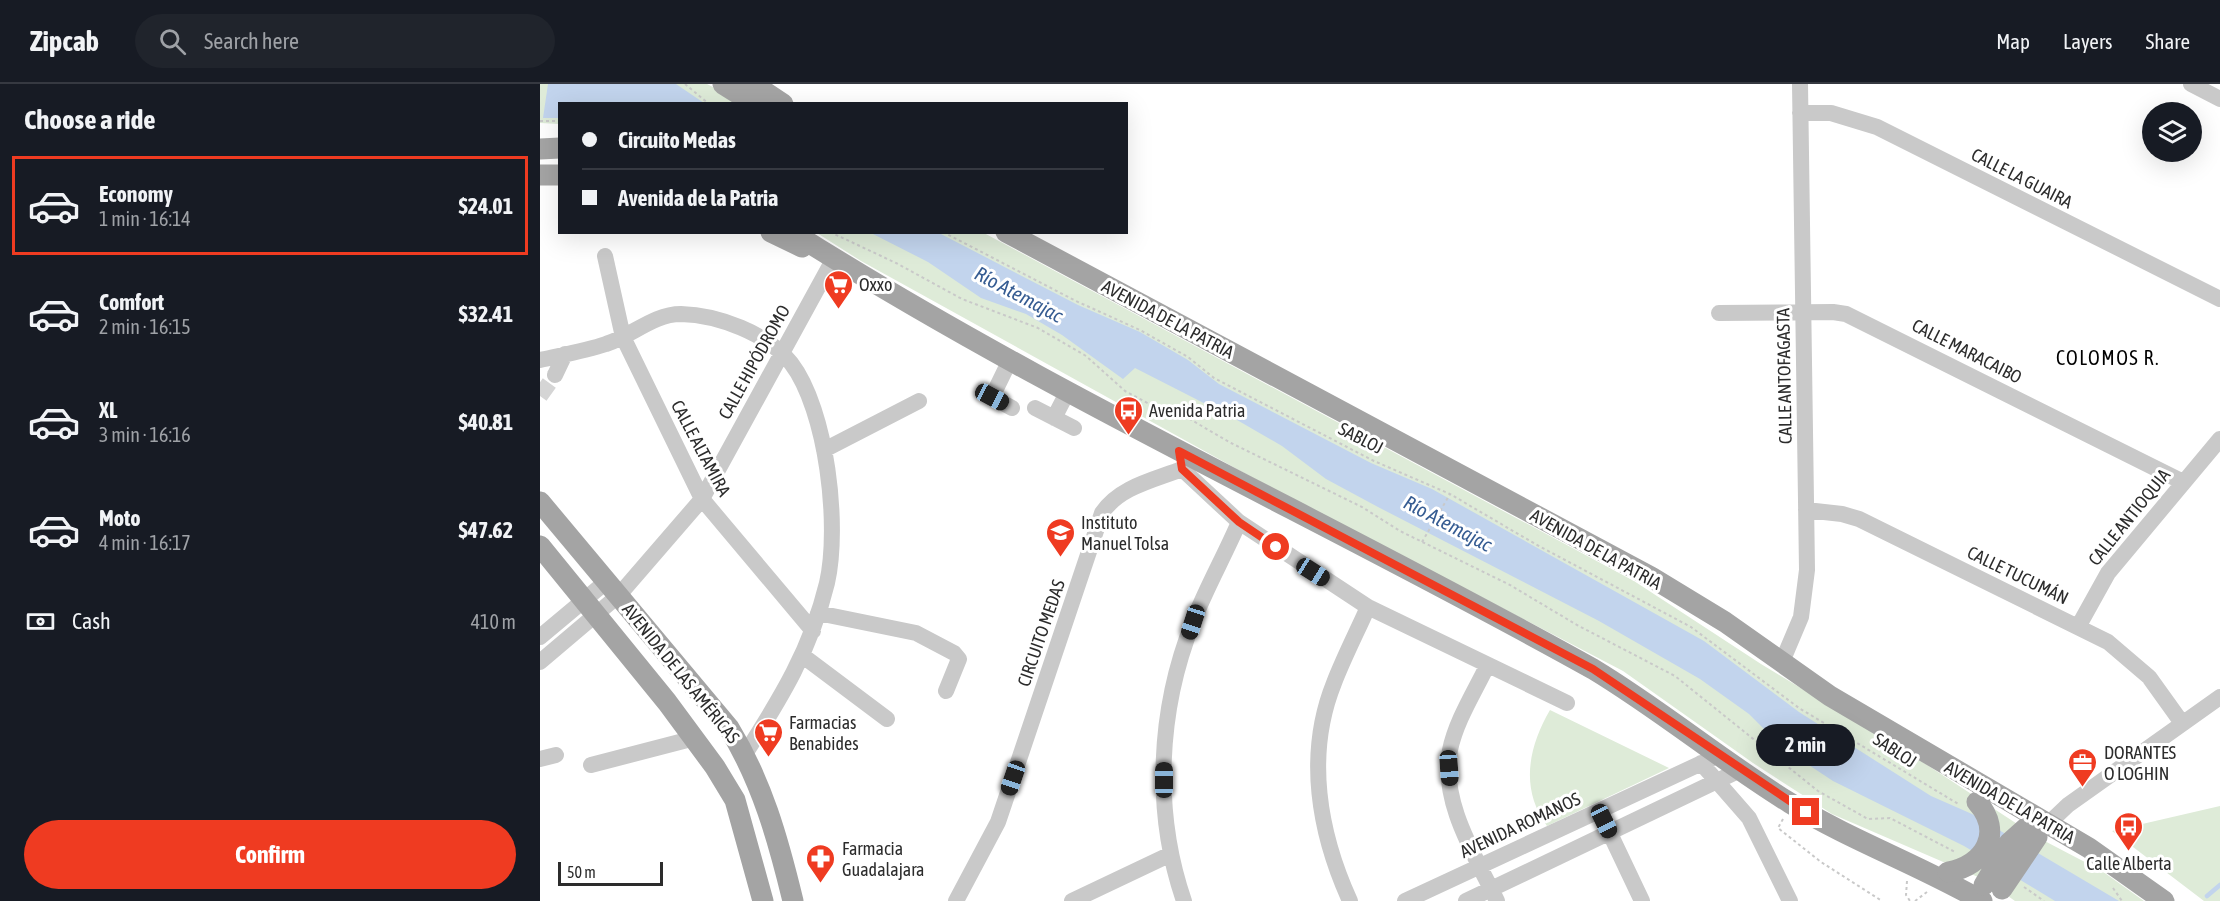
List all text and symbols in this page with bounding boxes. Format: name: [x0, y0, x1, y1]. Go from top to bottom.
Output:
search box: [135, 14, 555, 68]
text: Zipcab: [30, 25, 99, 57]
icon: search: [156, 25, 189, 58]
text: Search here: [204, 28, 299, 54]
text: Map: [1996, 29, 2030, 53]
text: Layers: [2063, 29, 2113, 53]
text: Share: [2146, 29, 2190, 53]
map controls: [2142, 102, 2202, 162]
button: layers: [2142, 102, 2202, 162]
text: Choose a ride: [24, 104, 156, 135]
text: Circuito Medas: [618, 127, 736, 153]
street label: CALLE LA GUAIRA: [1968, 144, 2076, 213]
icon: car: [27, 179, 81, 233]
text: Economy: [99, 181, 173, 207]
text: Avenida de la Patria: [618, 185, 778, 211]
text: $24.01: [458, 193, 513, 219]
text: 1 min · 16:14: [99, 207, 191, 230]
water label: Río Atemajac: [971, 261, 1067, 327]
supermarket icon: Oxxo: [822, 268, 854, 310]
place label: Oxxo: [859, 274, 892, 295]
street label: AVENIDA DE LA PATRIA: [1098, 275, 1238, 363]
icon: car: [27, 287, 81, 341]
text: Comfort: [99, 289, 164, 315]
text: $32.41: [458, 301, 513, 327]
street label: CALLE HIPÓDROMO: [714, 301, 794, 423]
street label: CALLE ANTOFAGASTA: [1772, 308, 1796, 444]
street label: CALLE MARACAIBO: [1909, 314, 2025, 388]
text: 2 min · 16:15: [99, 315, 191, 338]
district label: COLOMOS R.: [2056, 346, 2160, 369]
car: [972, 381, 1012, 413]
bus stop icon: Avenida Patria: [1112, 394, 1144, 436]
icon: car: [27, 395, 81, 449]
street label: CALLE ALTAMIRA: [667, 396, 735, 500]
text: XL: [99, 397, 117, 423]
place label: Avenida Patria: [1149, 400, 1245, 421]
text: $40.81: [458, 409, 513, 435]
street label: SABLOJ: [1335, 418, 1387, 458]
text: 3 min · 16:16: [99, 423, 191, 446]
street label: CALLE ANTIOQUIA: [2084, 464, 2174, 569]
water label: Río Atemajac: [1400, 490, 1496, 556]
icon: car: [27, 503, 81, 557]
street label: AVENIDA DE LA PATRIA: [1527, 504, 1665, 594]
text: Moto: [99, 505, 141, 531]
place label: Instituto Manuel Tolsa: [1081, 512, 1169, 554]
school or university icon: Instituto Manuel Tolsa: [1044, 516, 1076, 558]
text: $47.62: [458, 517, 513, 543]
text: 4 min · 16:17: [99, 531, 191, 554]
route start: [1262, 533, 1289, 560]
street label: CALLE TUCUMÁN: [1964, 542, 2072, 608]
car: [1293, 555, 1333, 589]
street label: CIRCUITO MEDAS: [1013, 576, 1069, 689]
street label: AVENIDA DE LAS AMÉRICAS: [618, 599, 744, 748]
car: [1179, 602, 1207, 642]
icon: cash: [24, 605, 57, 638]
text: Cash: [72, 608, 111, 634]
text: 410 m: [471, 610, 516, 633]
place label: Farmacias Benabides: [789, 712, 859, 754]
supermarket icon: Farmacias Benabides: [752, 716, 784, 758]
callout: 2 min: [1756, 725, 1856, 767]
street label: SABLOJ: [1869, 728, 1921, 772]
text: 2 min: [1785, 733, 1826, 756]
place label: DORANTES O LOGHIN: [2104, 742, 2177, 784]
office icon: DORANTES O LOGHIN: [2067, 746, 2099, 788]
car: [1439, 749, 1459, 787]
street label: AVENIDA DE LA PATRIA: [1941, 756, 2079, 848]
car: [999, 758, 1027, 798]
car: [1155, 762, 1173, 798]
street label: AVENIDA ROMANOS: [1456, 788, 1584, 862]
route end: [1792, 798, 1819, 825]
car: [1588, 801, 1620, 841]
bus stop icon: Calle Alberta: [2113, 810, 2145, 852]
button: Confirm: [24, 820, 516, 889]
place label: Farmacia Guadalajara: [842, 838, 924, 880]
pharmacy icon: Farmacia Guadalajara: [805, 842, 837, 884]
place label: Calle Alberta: [2086, 853, 2172, 874]
scale bar: [558, 859, 663, 886]
text: 50 m: [567, 863, 596, 881]

